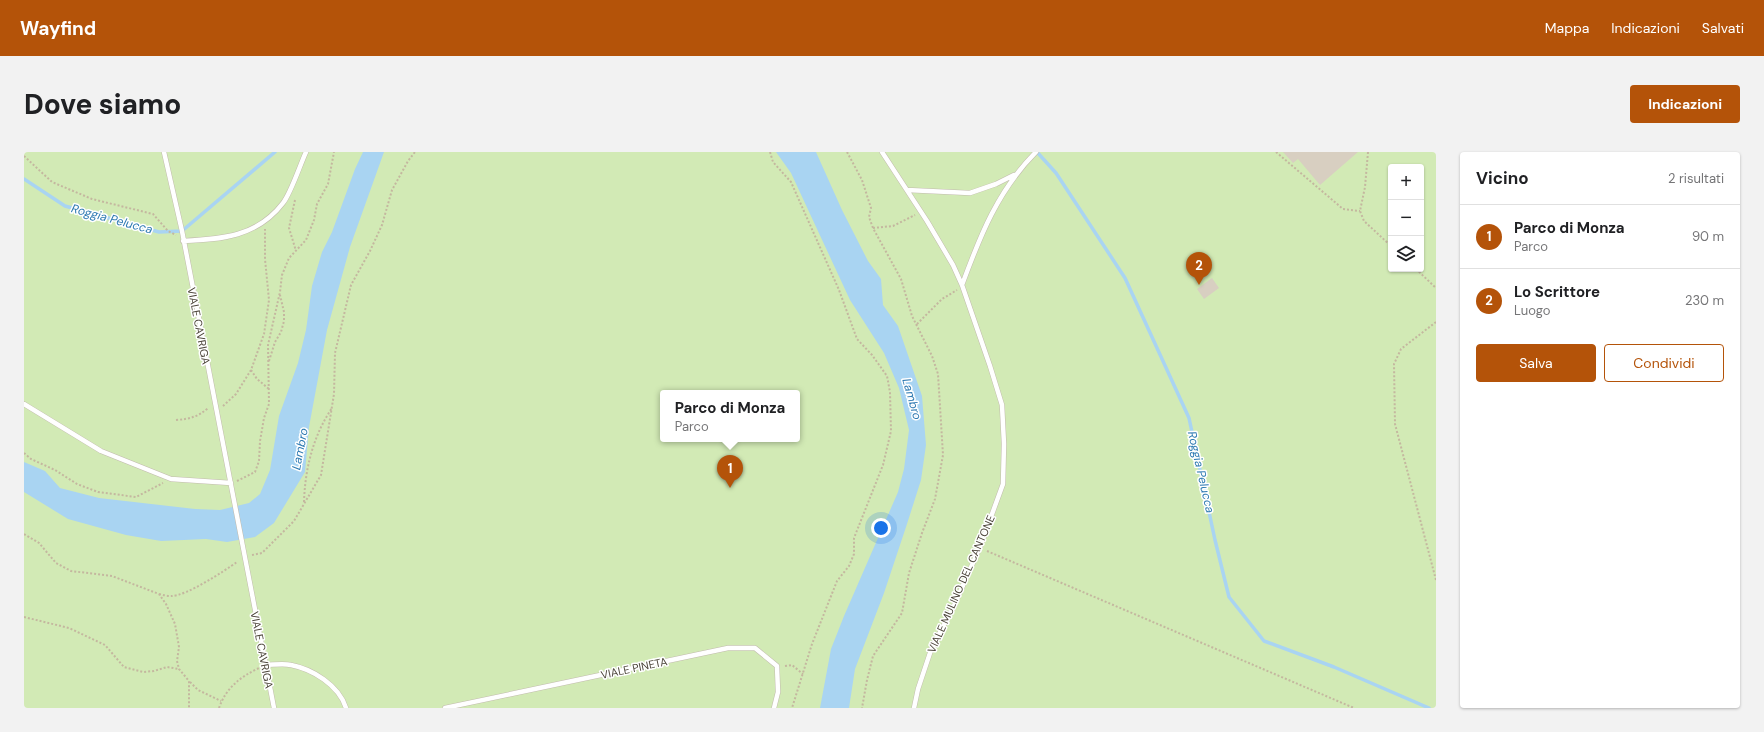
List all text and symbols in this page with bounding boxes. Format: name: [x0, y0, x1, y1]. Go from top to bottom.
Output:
text: Wayfind: [20, 16, 96, 41]
text: Mappa: [1545, 19, 1589, 37]
text: Indicazioni: [1611, 19, 1680, 37]
text: Salvati: [1702, 19, 1744, 37]
button: Indicazioni: [1630, 85, 1740, 123]
text: Dove siamo: [24, 86, 181, 123]
map controls: [1388, 164, 1424, 272]
button: +: [1388, 164, 1424, 200]
text: Vicino: [1476, 167, 1529, 189]
text: 2 risultati: [1668, 170, 1724, 187]
water label: Roggia Pelucca: [70, 200, 155, 238]
button: −: [1388, 200, 1424, 236]
text: Parco di Monza: [1514, 218, 1625, 238]
text: 1: [1487, 228, 1491, 245]
text: 90 m: [1692, 228, 1724, 245]
button: layers: [1388, 236, 1424, 272]
text: Parco: [1514, 238, 1548, 255]
pin: 2: [1186, 252, 1212, 285]
text: Lo Scrittore: [1514, 282, 1600, 302]
street label: VIALE CAVRIGA: [185, 286, 213, 366]
text: 2: [1485, 292, 1493, 309]
text: 230 m: [1685, 292, 1724, 309]
text: Luogo: [1514, 302, 1550, 319]
button: Salva: [1476, 344, 1596, 382]
button: Condividi: [1604, 344, 1724, 382]
water label: Lambro: [898, 376, 926, 422]
popup: [660, 390, 800, 442]
text: Parco di Monza: [675, 398, 785, 418]
text: Parco: [675, 418, 709, 435]
water label: Lambro: [288, 427, 312, 471]
water label: Roggia Pelucca: [1184, 429, 1218, 515]
pin: 1: [717, 455, 743, 488]
street label: VIALE MULINO DEL CANTONE: [924, 513, 998, 655]
your location: [871, 518, 891, 538]
street label: VIALE CAVRIGA: [248, 610, 276, 690]
street label: VIALE PINETA: [600, 654, 668, 682]

